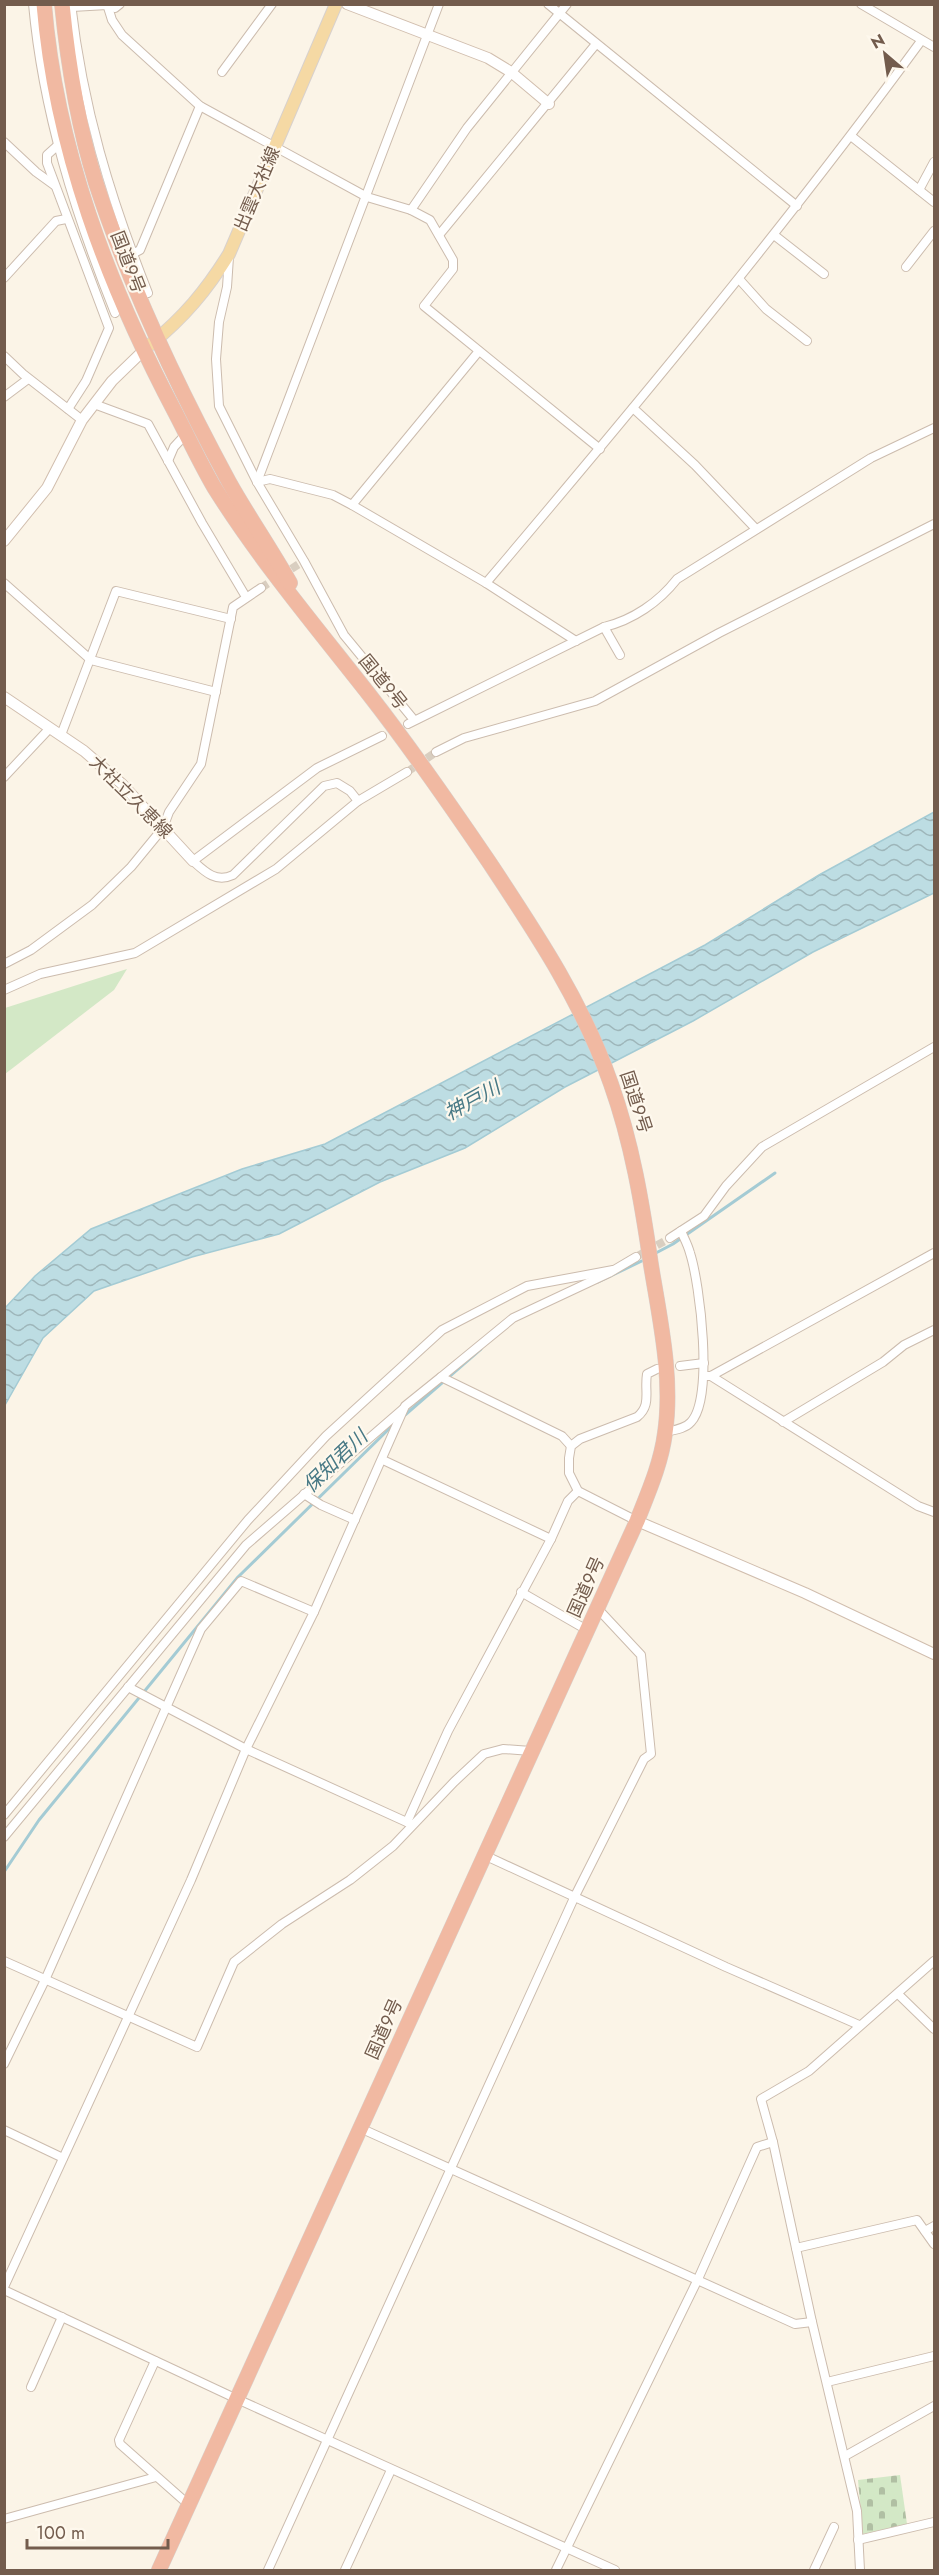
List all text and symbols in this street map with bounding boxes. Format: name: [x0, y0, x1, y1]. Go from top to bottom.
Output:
north arrow: [855, 24, 915, 84]
text: N: [867, 28, 889, 54]
street label: 出雲大社線: [227, 142, 287, 236]
street label: 国道9号: [104, 227, 152, 297]
street label: 国道9号: [353, 649, 413, 715]
street label: 大社立久恵線: [84, 750, 178, 844]
street label: 国道9号: [614, 1067, 658, 1137]
water label: 神戸川: [439, 1072, 507, 1128]
water label: 保知君川: [297, 1422, 376, 1500]
street label: 国道9号: [561, 1552, 611, 1622]
street label: 国道9号: [359, 1994, 409, 2064]
scale bar: [27, 2512, 168, 2550]
text: 100 m: [36, 2520, 85, 2546]

